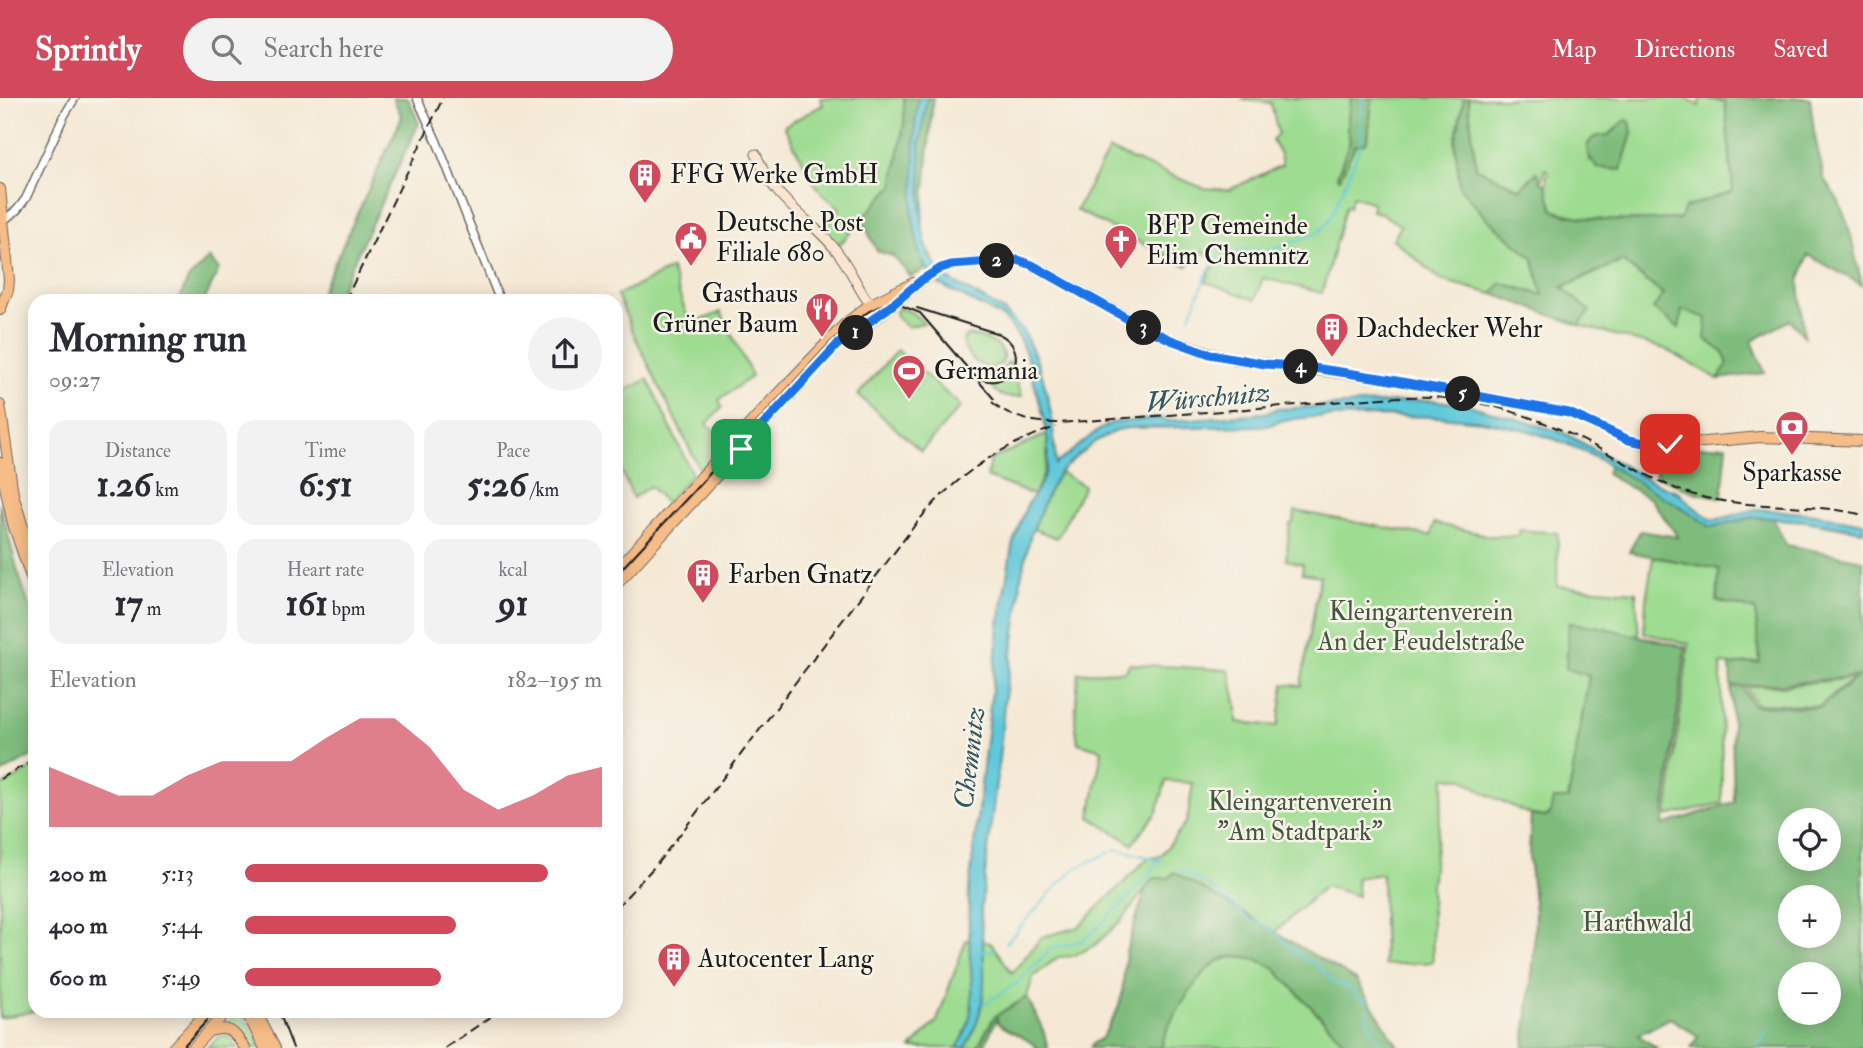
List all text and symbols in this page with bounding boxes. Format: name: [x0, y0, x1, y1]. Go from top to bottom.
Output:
search box: [183, 18, 673, 81]
text: Sprintly: [35, 29, 141, 70]
icon: search: [207, 30, 245, 68]
text: Search here: [263, 33, 384, 65]
text: Map: [1551, 34, 1596, 65]
text: Directions: [1634, 34, 1735, 65]
text: Saved: [1773, 34, 1828, 65]
building icon: FFG Werke GmbH: [626, 156, 664, 205]
place label: FFG Werke GmbH: [670, 159, 878, 191]
place label: Deutsche Post Filiale 680: [716, 207, 864, 269]
place label: BFP Gemeinde Elim Chemnitz: [1146, 210, 1309, 272]
public building icon: Deutsche Post Filiale 680: [672, 219, 710, 268]
church icon: BFP Gemeinde Elim Chemnitz: [1102, 222, 1140, 271]
pin: 2: [979, 244, 1014, 278]
text: 2: [992, 248, 1001, 272]
place label: Gasthaus Grüner Baum: [652, 278, 798, 340]
restaurant icon: Gasthaus Grüner Baum: [803, 290, 841, 339]
pin: 3: [1126, 310, 1162, 345]
building icon: Dachdecker Wehr: [1313, 310, 1351, 359]
place label: Dachdecker Wehr: [1356, 313, 1543, 345]
text: Morning run: [49, 315, 247, 363]
text: 3: [1140, 315, 1147, 339]
pin: 1: [838, 316, 874, 350]
button: share: [528, 317, 602, 391]
text: 1: [852, 320, 859, 344]
pin: 4: [1284, 350, 1318, 384]
sports icon: Germania: [890, 352, 928, 401]
text: 4: [1295, 354, 1306, 378]
place label: Germania: [934, 355, 1039, 387]
text: 09:27: [49, 365, 100, 394]
water label: Würschnitz: [1144, 375, 1272, 421]
pin: 5: [1446, 376, 1480, 412]
text: 5: [1458, 381, 1467, 405]
bank icon: Sparkasse: [1773, 408, 1811, 457]
pin: [1640, 414, 1700, 474]
pin: [711, 419, 771, 479]
icon: check: [1651, 425, 1689, 463]
icon: arrive: [722, 430, 760, 468]
text: Distance: [105, 439, 171, 463]
text: Time: [305, 439, 346, 463]
text: Pace: [496, 439, 530, 463]
place label: Sparkasse: [1742, 457, 1842, 490]
text: 1.26: [97, 463, 151, 507]
text: 6:51: [298, 463, 353, 507]
text: 5:26: [467, 463, 527, 507]
text: km: [151, 478, 179, 502]
text: /km: [527, 478, 559, 502]
building icon: Farben Gnatz: [684, 556, 722, 605]
text: Elevation: [102, 558, 174, 582]
text: Heart rate: [287, 558, 364, 582]
text: kcal: [499, 558, 528, 582]
place label: Farben Gnatz: [728, 559, 874, 591]
text: 17: [114, 582, 143, 626]
text: 161: [285, 582, 328, 626]
text: 91: [498, 582, 528, 626]
park label: Kleingartenverein An der Feudelstraße: [1316, 596, 1525, 658]
text: m: [143, 597, 161, 621]
text: bpm: [328, 597, 366, 621]
text: Elevation: [49, 665, 137, 694]
text: 182–195 m: [507, 665, 602, 694]
water label: Chemnitz: [946, 705, 994, 811]
park label: Kleingartenverein "Am Stadtpark": [1208, 786, 1392, 849]
map controls: [1778, 808, 1841, 1025]
button: locate: [1778, 808, 1841, 871]
text: 200 m: [49, 859, 107, 888]
text: 5:13: [161, 859, 194, 888]
button: +: [1778, 885, 1841, 948]
park label: Harthwald: [1582, 907, 1692, 939]
text: 400 m: [49, 911, 108, 940]
text: 5:44: [161, 911, 202, 940]
building icon: Autocenter Lang: [655, 940, 693, 989]
place label: Autocenter Lang: [697, 943, 875, 975]
button: −: [1778, 962, 1841, 1025]
text: 600 m: [49, 963, 107, 992]
text: 5:49: [161, 963, 201, 992]

